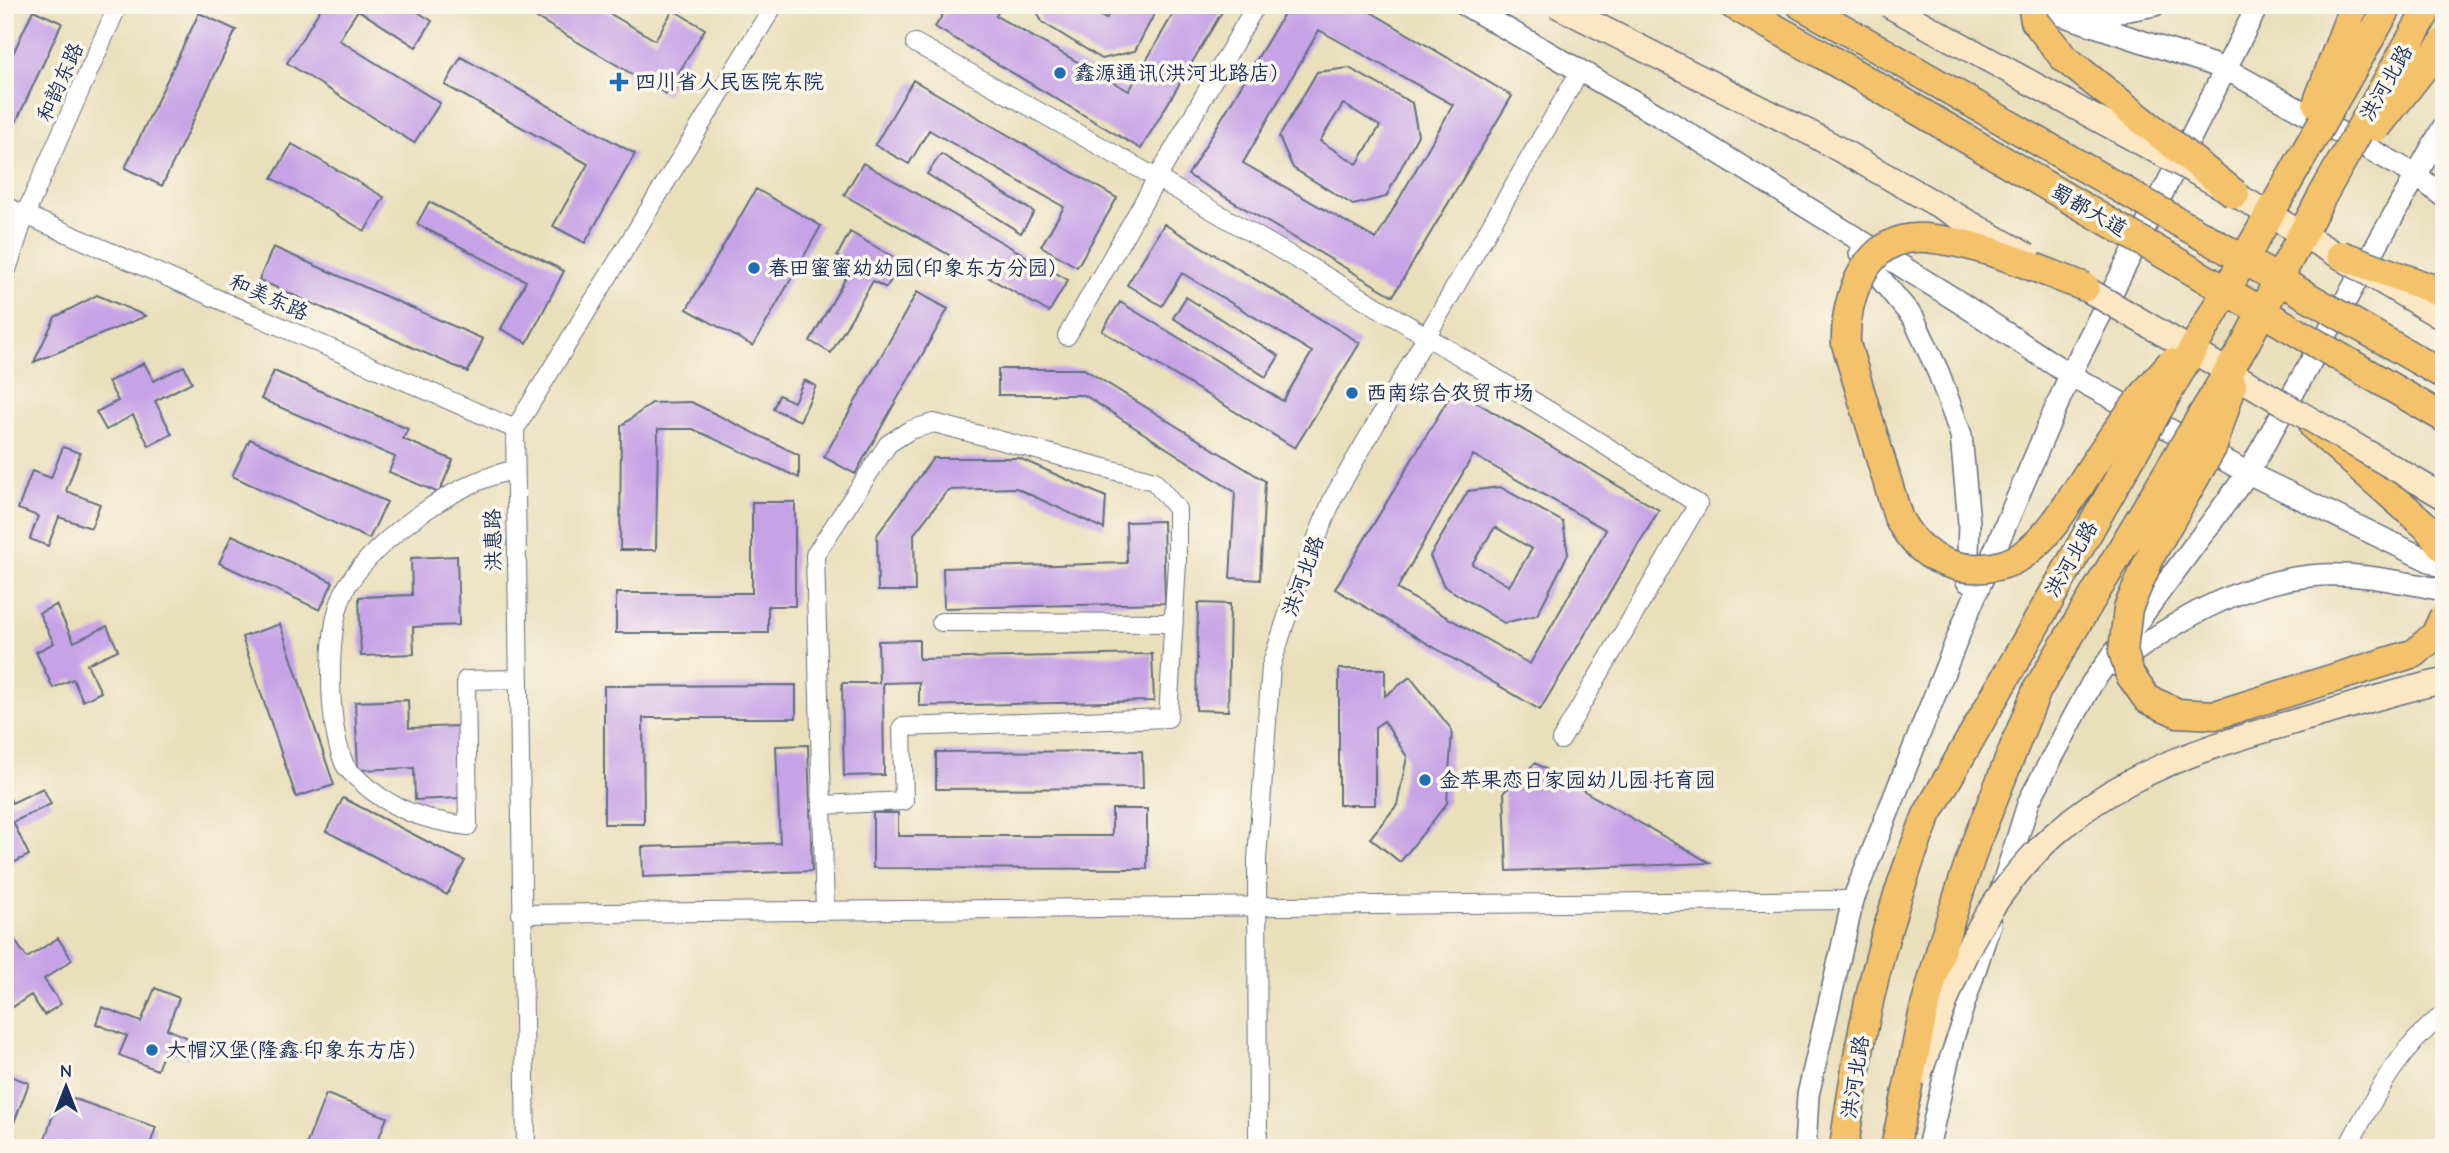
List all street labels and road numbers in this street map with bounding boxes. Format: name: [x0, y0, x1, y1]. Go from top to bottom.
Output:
street label: 和韵东路: [32, 39, 88, 125]
street label: 洪河北路: [2355, 41, 2417, 125]
street label: 蜀都大道: [2047, 179, 2131, 241]
street label: 和美东路: [226, 269, 312, 325]
street label: 洪惠路: [480, 508, 506, 572]
street label: 洪河北路: [2040, 517, 2102, 601]
street label: 洪河北路: [1277, 532, 1329, 620]
street label: 洪河北路: [1837, 1034, 1873, 1120]

